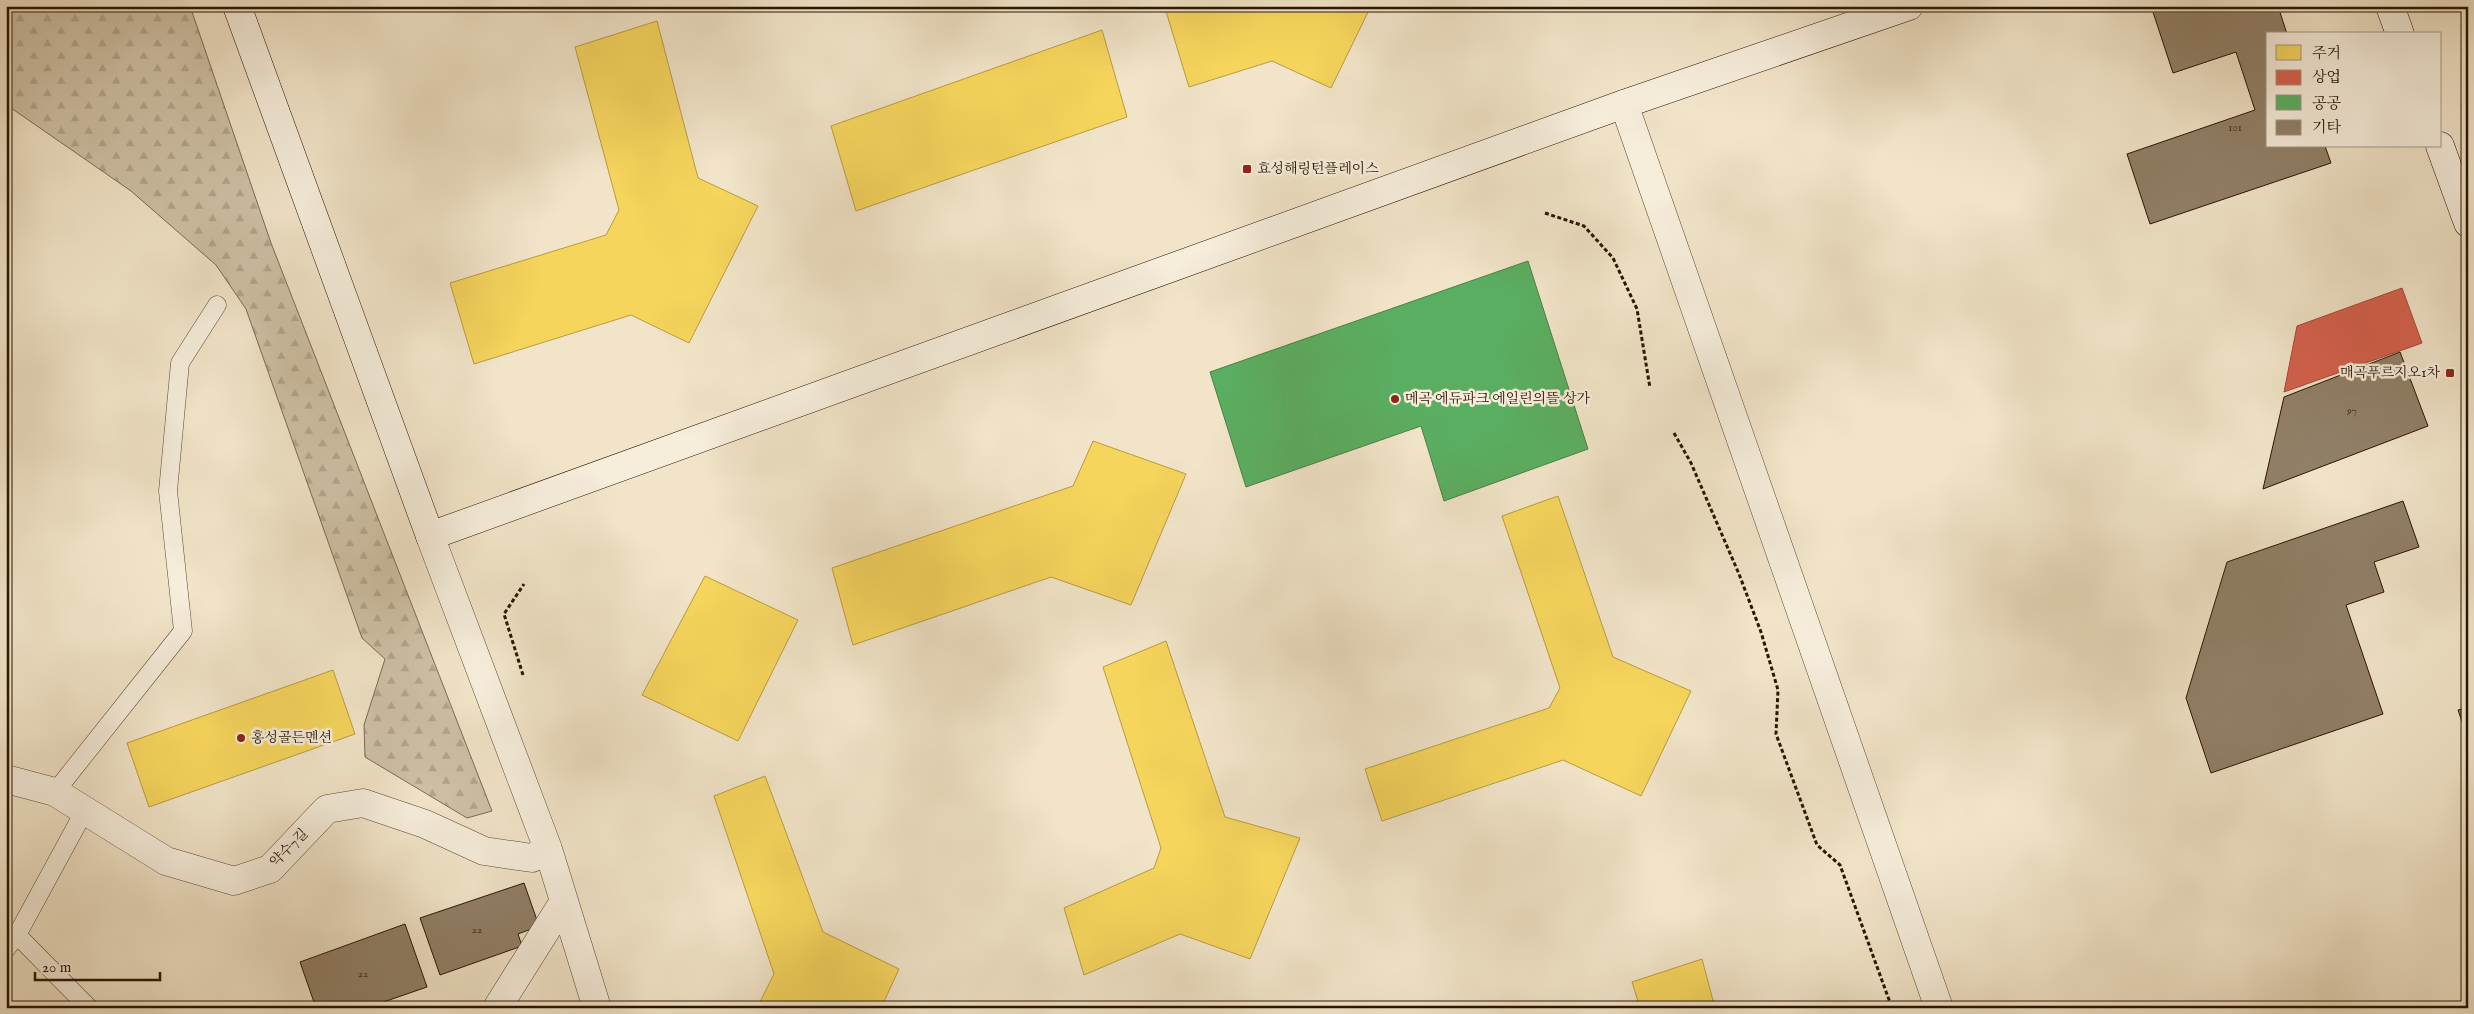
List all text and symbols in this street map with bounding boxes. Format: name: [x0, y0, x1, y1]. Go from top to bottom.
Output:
legend: [2266, 32, 2442, 148]
text: 주거: [2312, 44, 2341, 63]
text: 상업: [2312, 68, 2341, 87]
text: 공공: [2312, 94, 2341, 113]
text: 기타: [2312, 118, 2341, 137]
house number: 101: [2228, 121, 2242, 135]
place label: 효성해링턴플레이스: [1257, 160, 1379, 178]
marker: 효성해링턴플레이스: [1241, 163, 1253, 175]
place label: 매곡푸르지오1차: [2340, 364, 2440, 382]
marker: 매곡푸르지오1차: [2444, 367, 2456, 379]
place label: 메곡 에듀파크 에일린의뜰 상가: [1405, 390, 1590, 408]
marker: 메곡 에듀파크 에일린의뜰 상가: [1389, 393, 1401, 405]
house number: 97: [2346, 404, 2357, 418]
place label: 홍성골든멘션: [251, 729, 332, 747]
marker: 홍성골든멘션: [235, 732, 247, 744]
street label: 약수7길: [266, 825, 312, 871]
house number: 22: [472, 923, 482, 937]
scale bar: [35, 949, 160, 981]
text: 20 m: [42, 958, 72, 977]
house number: 22: [358, 967, 368, 981]

